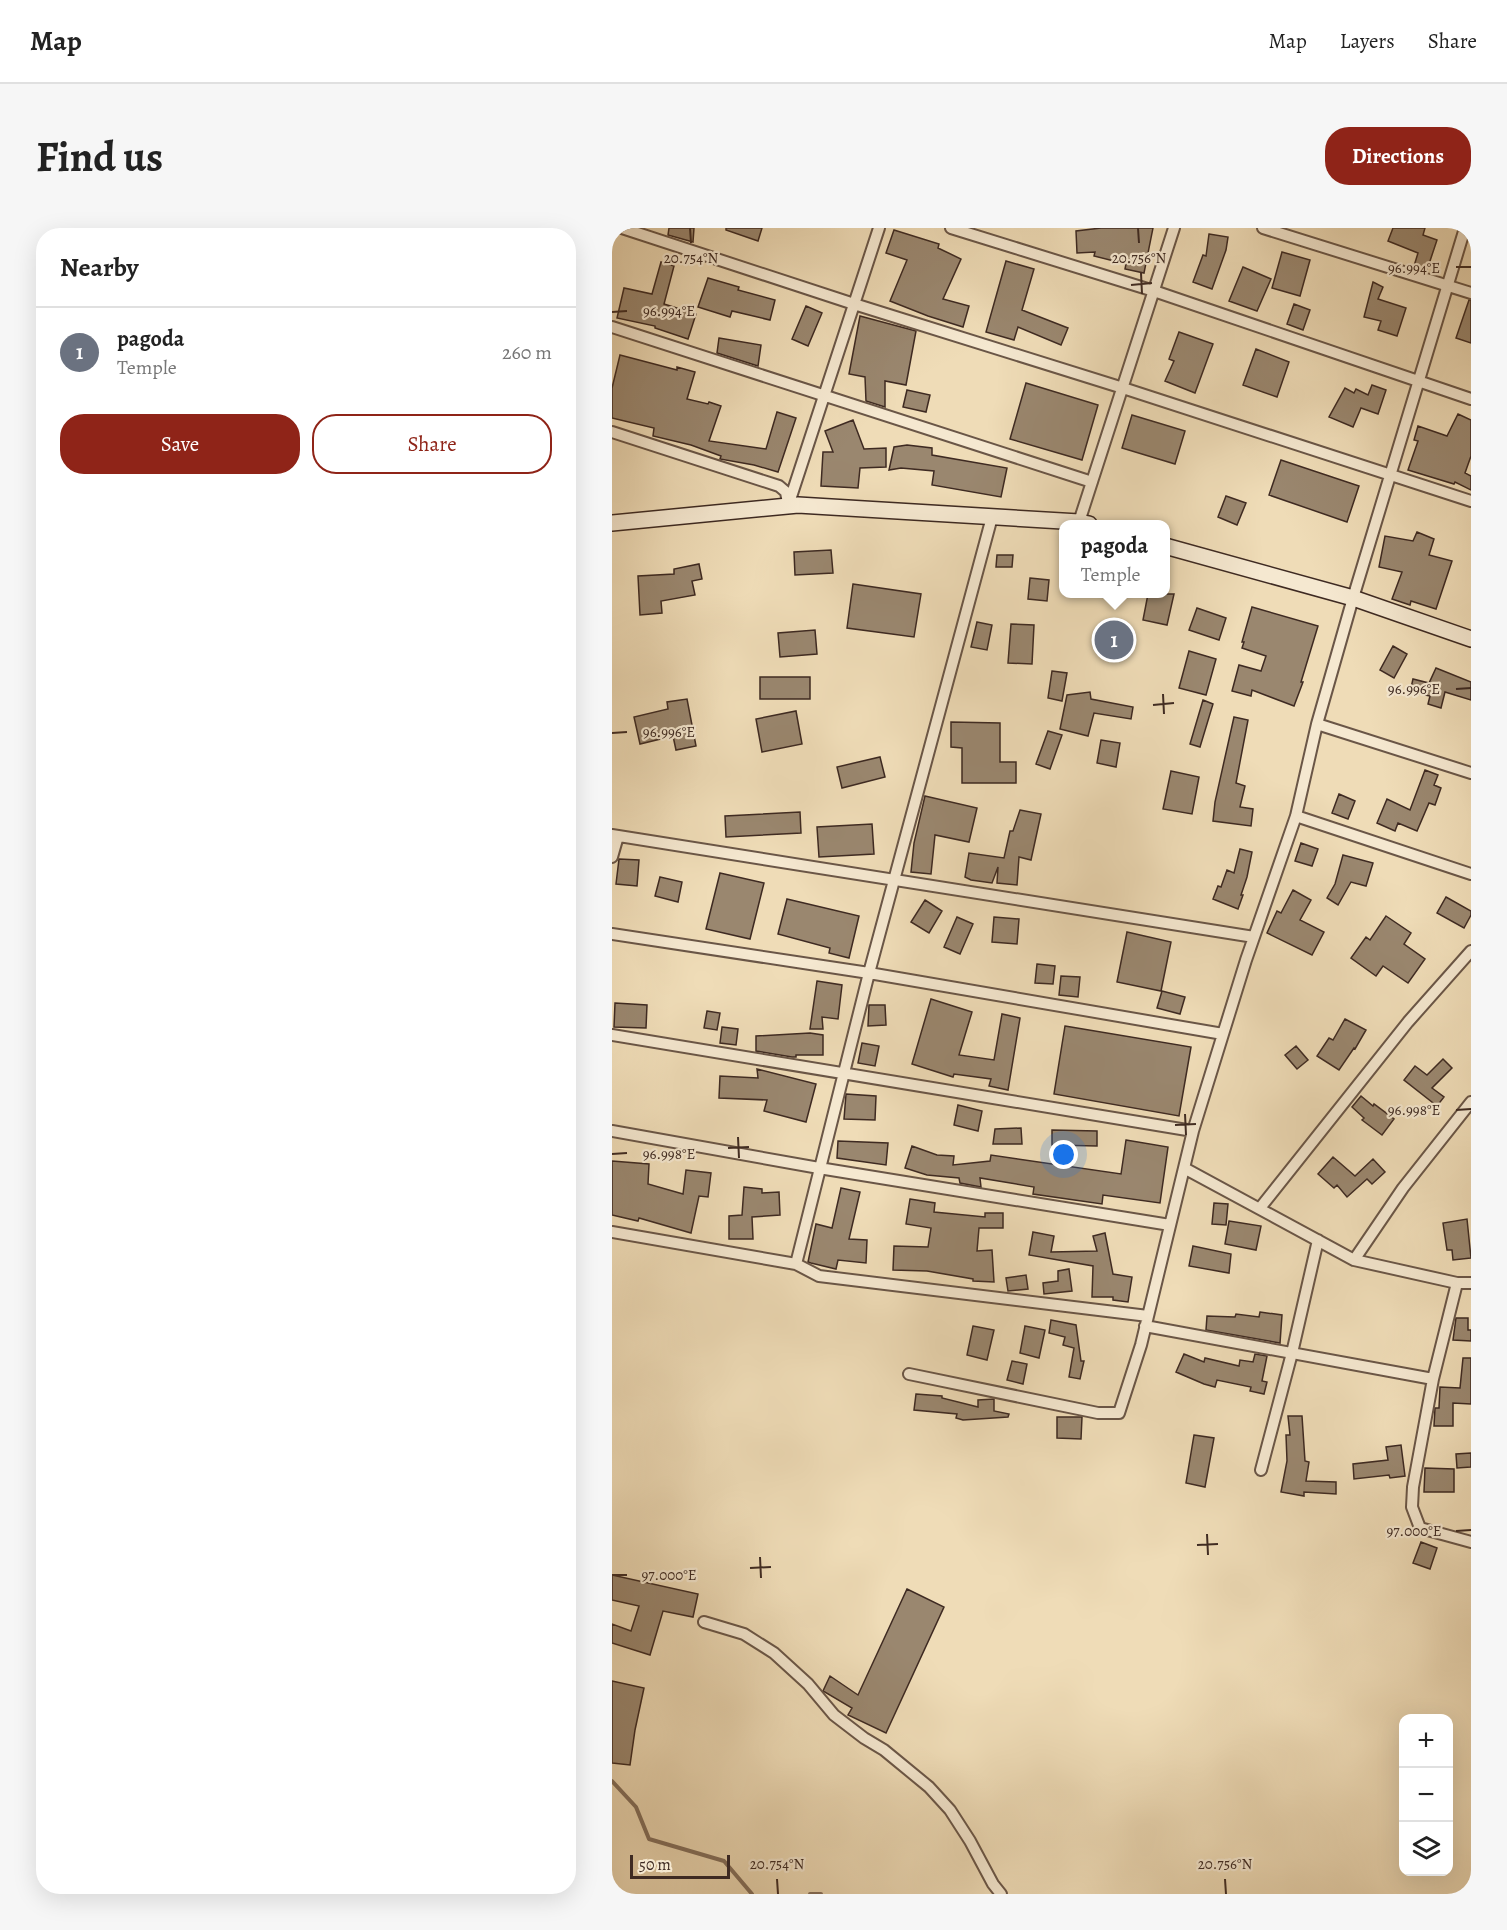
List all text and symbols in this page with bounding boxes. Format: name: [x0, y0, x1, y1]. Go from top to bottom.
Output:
text: Map: [30, 22, 82, 60]
text: Map: [1268, 27, 1307, 55]
text: Layers: [1340, 27, 1395, 55]
text: Share: [1428, 27, 1477, 55]
button: Directions: [1325, 127, 1471, 185]
text: Find us: [36, 128, 163, 185]
text: 20.754°N: [664, 248, 718, 268]
text: 20.756°N: [1112, 248, 1167, 268]
text: Nearby: [60, 250, 139, 285]
text: 96.994°E: [1388, 258, 1440, 278]
text: 96.994°E: [643, 301, 695, 321]
text: pagoda: [117, 324, 184, 354]
text: 1: [76, 339, 83, 366]
text: 260 m: [502, 339, 552, 366]
text: Temple: [117, 354, 177, 381]
button: Save: [60, 414, 300, 474]
button: Share: [312, 414, 552, 474]
popup: [1059, 520, 1170, 598]
text: pagoda: [1081, 531, 1148, 561]
text: Temple: [1081, 561, 1141, 588]
pin: 1: [1094, 618, 1134, 662]
text: 96.996°E: [1388, 679, 1440, 699]
text: 96.996°E: [643, 722, 695, 742]
text: 96.998°E: [1388, 1100, 1440, 1120]
your location: [1049, 1140, 1078, 1169]
text: 96.998°E: [643, 1144, 695, 1164]
text: 97.000°E: [1386, 1521, 1442, 1541]
text: 97.000°E: [641, 1565, 697, 1585]
map controls: [1399, 1714, 1453, 1876]
button: +: [1399, 1714, 1453, 1768]
button: −: [1399, 1768, 1453, 1822]
button: layers: [1399, 1822, 1453, 1876]
scale bar: [630, 1852, 730, 1880]
text: 50 m: [639, 1854, 671, 1876]
text: 20.754°N: [750, 1854, 804, 1874]
text: 20.756°N: [1198, 1854, 1253, 1874]

